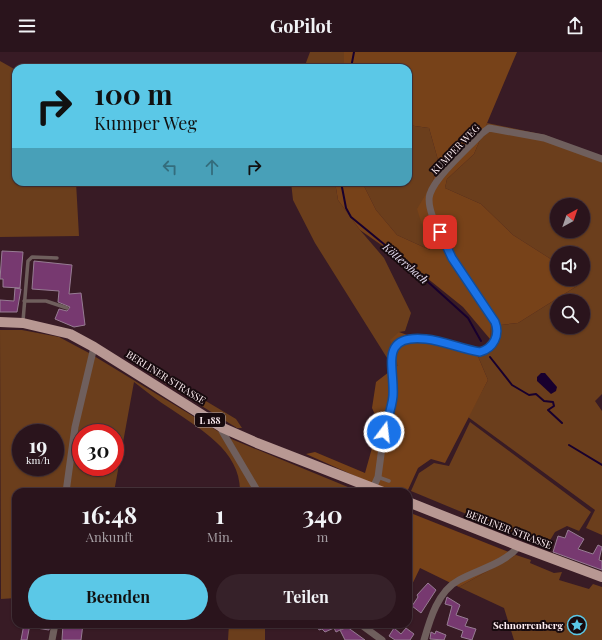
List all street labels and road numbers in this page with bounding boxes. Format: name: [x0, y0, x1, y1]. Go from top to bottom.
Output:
street label: KUMPER WEG: [427, 121, 483, 177]
street label: BERLINER STRASSE: [124, 347, 208, 407]
road number: L 188: [195, 413, 225, 427]
street label: BERLINER STRASSE: [464, 506, 554, 552]

